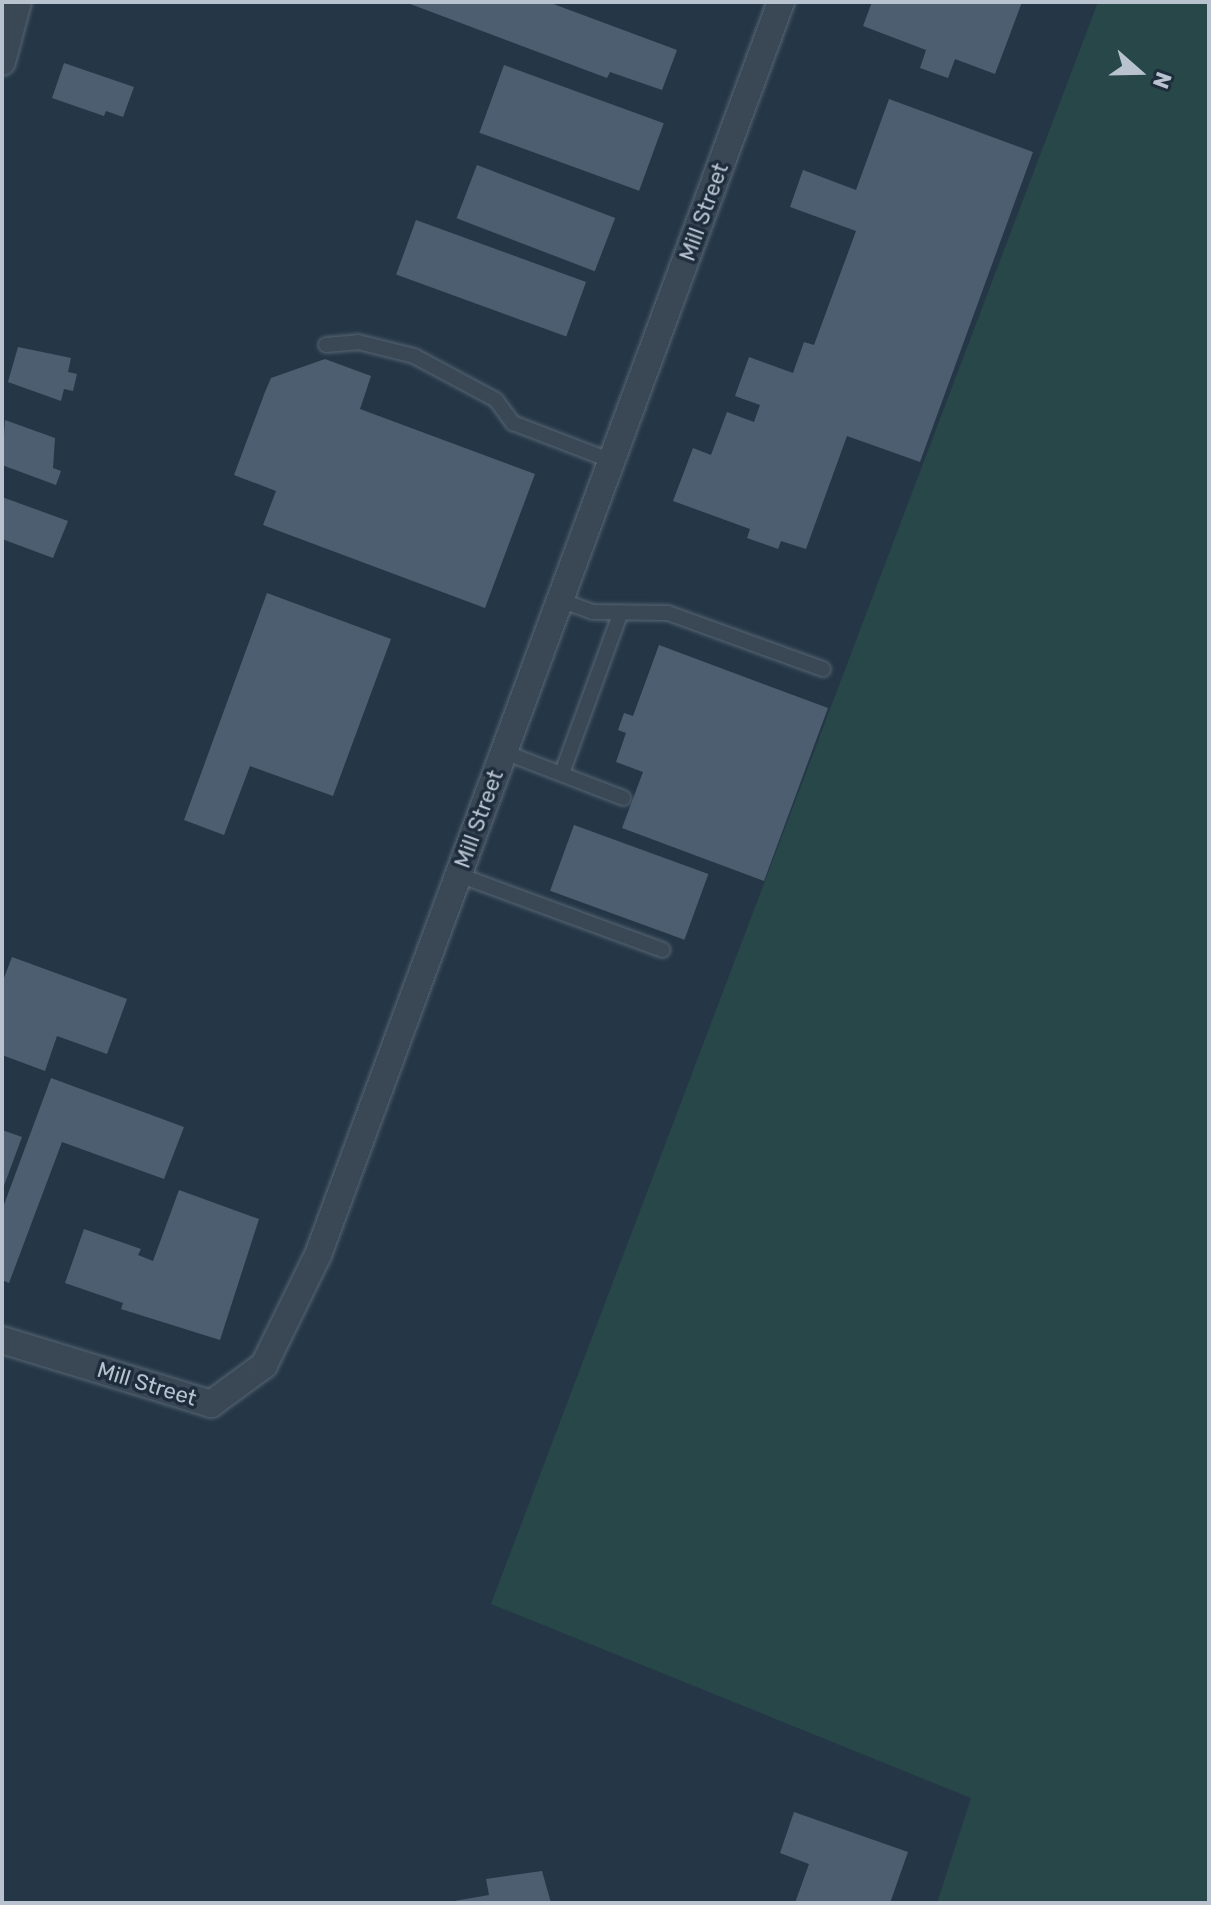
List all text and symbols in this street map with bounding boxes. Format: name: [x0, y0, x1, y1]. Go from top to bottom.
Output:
north arrow: [1099, 32, 1179, 112]
text: N: [1147, 68, 1177, 92]
street label: Mill Street: [674, 159, 734, 265]
street label: Mill Street: [449, 766, 509, 872]
street label: Mill Street: [94, 1356, 200, 1412]

